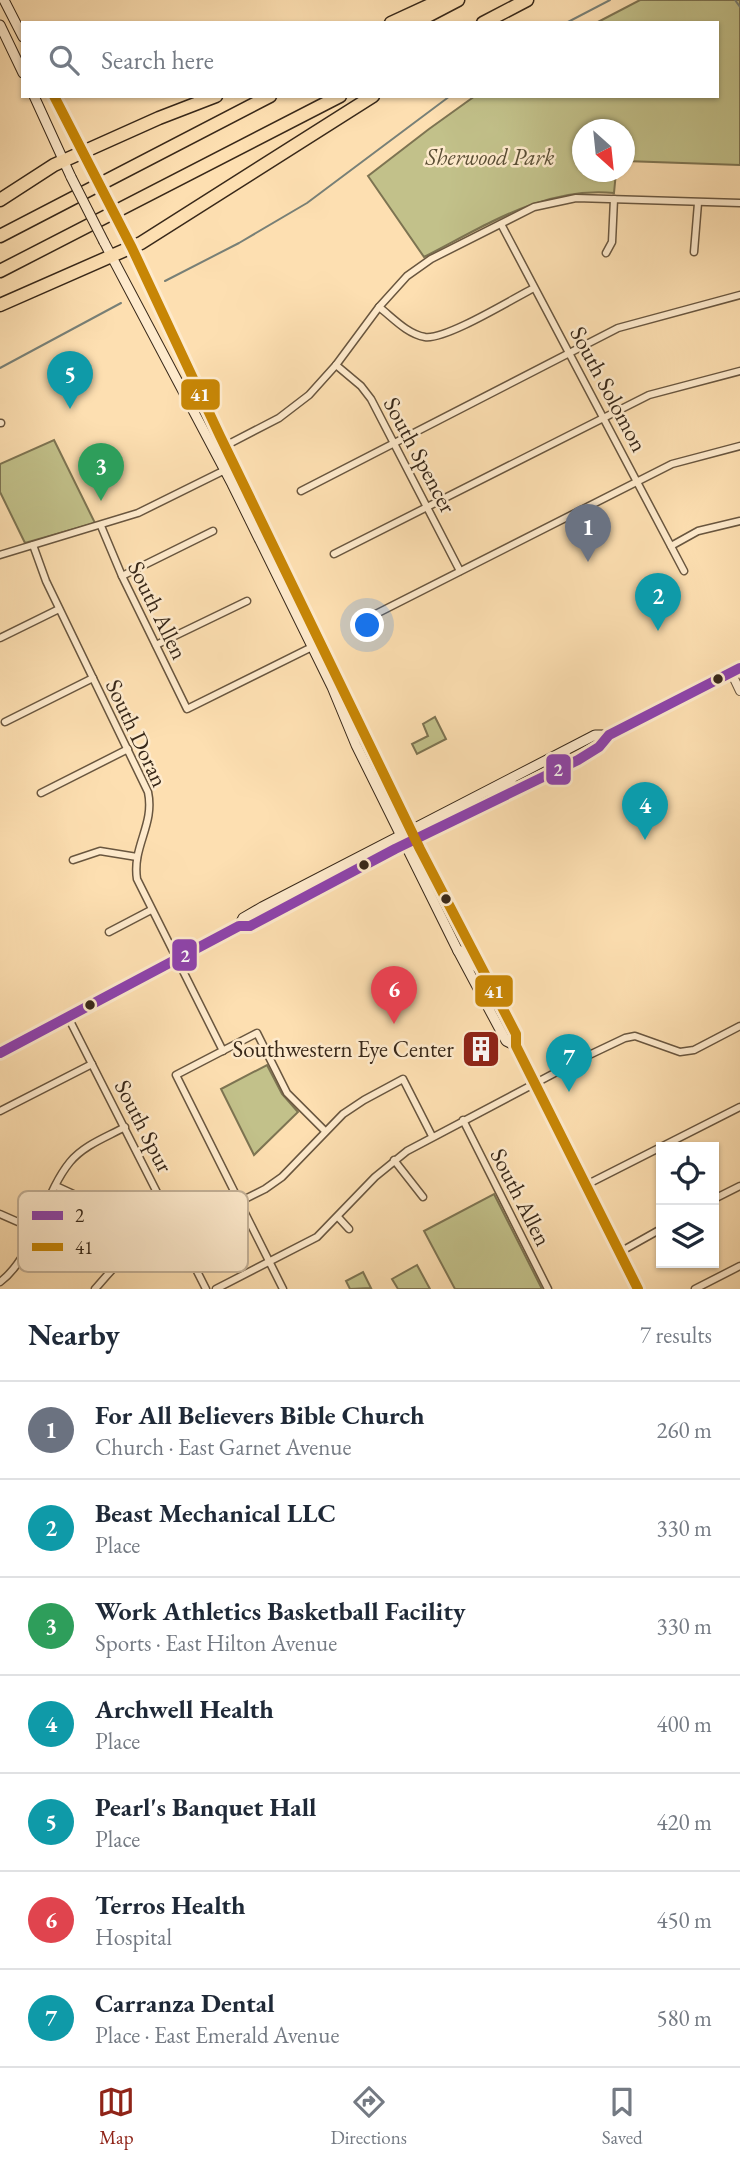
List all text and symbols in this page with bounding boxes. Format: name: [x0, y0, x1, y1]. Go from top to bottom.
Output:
search box: [21, 21, 719, 98]
icon: search: [45, 41, 83, 79]
text: Search here: [101, 43, 214, 77]
north arrow: [572, 119, 635, 182]
park label: Sherwood Park: [425, 142, 555, 172]
street label: South Solomon: [563, 321, 655, 457]
pin: 5: [47, 351, 93, 409]
line badge: 41: [180, 378, 221, 411]
text: 41: [190, 382, 210, 407]
street label: South Spencer: [377, 392, 463, 518]
pin: 3: [78, 443, 124, 501]
pin: 1: [565, 504, 611, 562]
street label: South Allen: [121, 556, 195, 664]
pin: 2: [635, 573, 681, 631]
your location: [350, 608, 384, 642]
unlabelled marker: [711, 672, 725, 686]
street label: South Doran: [99, 674, 175, 792]
line badge: 2: [545, 753, 572, 786]
text: 2: [553, 757, 563, 782]
pin: 4: [622, 782, 668, 840]
unlabelled marker: [357, 858, 371, 872]
unlabelled marker: [439, 892, 453, 906]
line badge: 2: [171, 938, 198, 972]
text: 2: [180, 943, 190, 968]
pin: 6: [371, 966, 417, 1024]
line badge: 41: [474, 974, 514, 1008]
text: 41: [484, 979, 504, 1004]
unlabelled marker: [83, 998, 97, 1012]
building icon: Southwestern Eye Center: [460, 1028, 502, 1070]
place label: Southwestern Eye Center: [232, 1034, 454, 1064]
pin: 7: [546, 1034, 592, 1092]
street label: South Spur: [108, 1075, 180, 1178]
map controls: [656, 1142, 719, 1268]
button: locate: [656, 1142, 719, 1205]
street label: South Allen: [484, 1143, 558, 1251]
legend: [18, 1191, 248, 1272]
text: 2: [75, 1203, 84, 1228]
button: layers: [656, 1205, 719, 1268]
text: 41: [75, 1235, 93, 1260]
text: Nearby: [28, 1315, 120, 1354]
text: 7 results: [640, 1320, 712, 1350]
text: For All Believers Bible Church: [95, 1398, 424, 1432]
text: 1: [45, 1415, 57, 1445]
text: 260 m: [656, 1415, 712, 1445]
text: Church · East Garnet Avenue: [95, 1432, 351, 1462]
text: Beast Mechanical LLC: [95, 1496, 336, 1530]
text: 2: [45, 1513, 57, 1543]
text: 330 m: [656, 1513, 712, 1543]
text: Place: [95, 1530, 140, 1560]
text: Work Athletics Basketball Facility: [95, 1594, 466, 1628]
text: 3: [45, 1611, 57, 1641]
text: 330 m: [656, 1611, 712, 1641]
text: Sports · East Hilton Avenue: [95, 1628, 337, 1658]
text: Archwell Health: [95, 1692, 274, 1726]
text: 4: [45, 1709, 57, 1739]
text: 400 m: [656, 1709, 712, 1739]
text: Place: [95, 1726, 140, 1756]
text: Pearl's Banquet Hall: [95, 1790, 317, 1824]
text: 5: [45, 1807, 57, 1837]
text: 420 m: [656, 1807, 712, 1837]
text: Place: [95, 1824, 140, 1854]
text: Terros Health: [95, 1888, 246, 1922]
text: 6: [45, 1905, 57, 1935]
text: 450 m: [656, 1905, 712, 1935]
text: Hospital: [95, 1922, 172, 1952]
text: Carranza Dental: [95, 1986, 275, 2020]
text: 7: [45, 2003, 57, 2033]
text: 580 m: [656, 2003, 712, 2033]
text: Place · East Emerald Avenue: [95, 2020, 339, 2050]
tab: Map: [97, 2083, 135, 2150]
tab: Directions: [330, 2083, 407, 2150]
tab: Saved: [602, 2083, 643, 2150]

